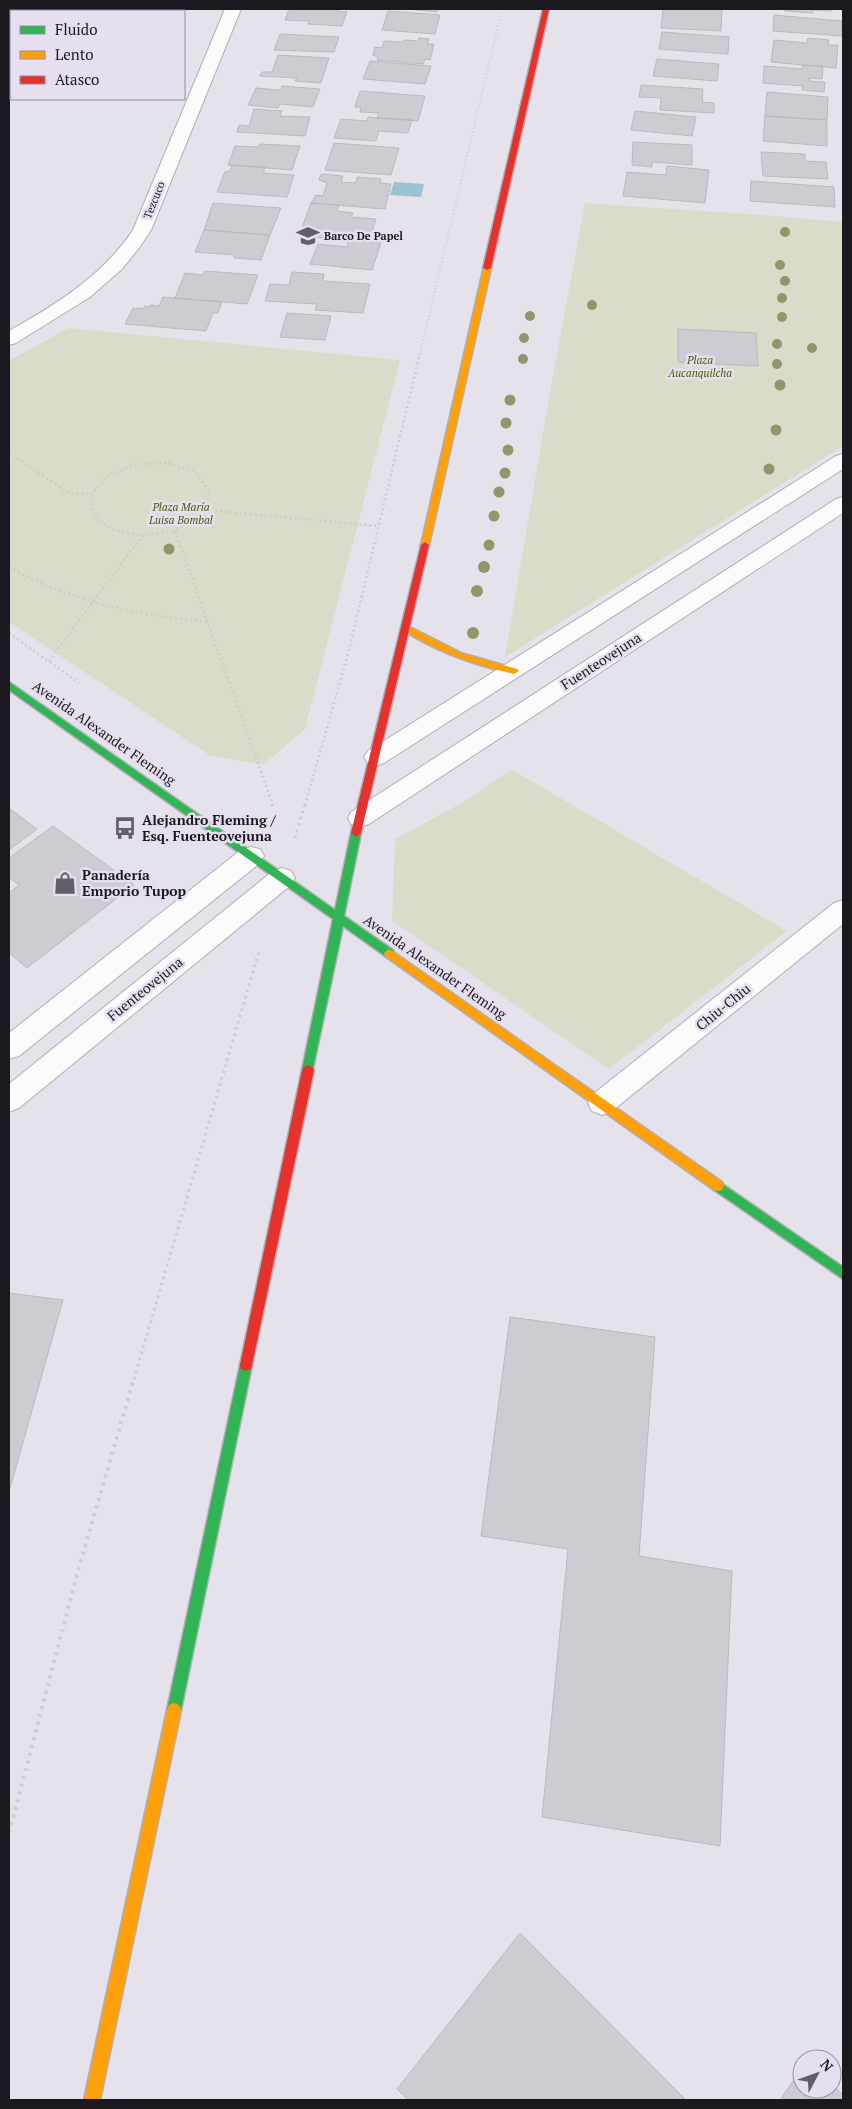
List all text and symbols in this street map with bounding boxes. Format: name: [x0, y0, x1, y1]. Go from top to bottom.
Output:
legend: [10, 10, 185, 100]
text: Fluido: [55, 19, 97, 39]
text: Lento: [55, 44, 94, 64]
text: Atasco: [55, 69, 99, 89]
street label: Tezcuco: [140, 179, 168, 221]
school or university icon: Barco De Papel: [295, 223, 321, 249]
place label: Barco De Papel: [324, 229, 403, 243]
park label: Plaza Aucanquilcha: [667, 353, 732, 380]
park label: Plaza María Luisa Bombal: [148, 500, 213, 527]
street label: Fuenteovejuna: [557, 628, 645, 694]
street label: Avenida Alexander Fleming: [29, 676, 180, 790]
place label: Alejandro Fleming / Esq. Fuenteovejuna: [142, 810, 277, 845]
bus stop icon: Alejandro Fleming / Esq. Fuenteovejuna: [112, 815, 138, 841]
place label: Panadería Emporio Tupop: [82, 865, 186, 900]
shop icon: Panadería Emporio Tupop: [52, 870, 78, 896]
street label: Avenida Alexander Fleming: [360, 910, 511, 1024]
street label: Fuenteovejuna: [103, 952, 186, 1025]
street label: Chiu-Chiu: [691, 979, 754, 1034]
north arrow: [792, 2049, 842, 2099]
text: N: [817, 2055, 838, 2076]

